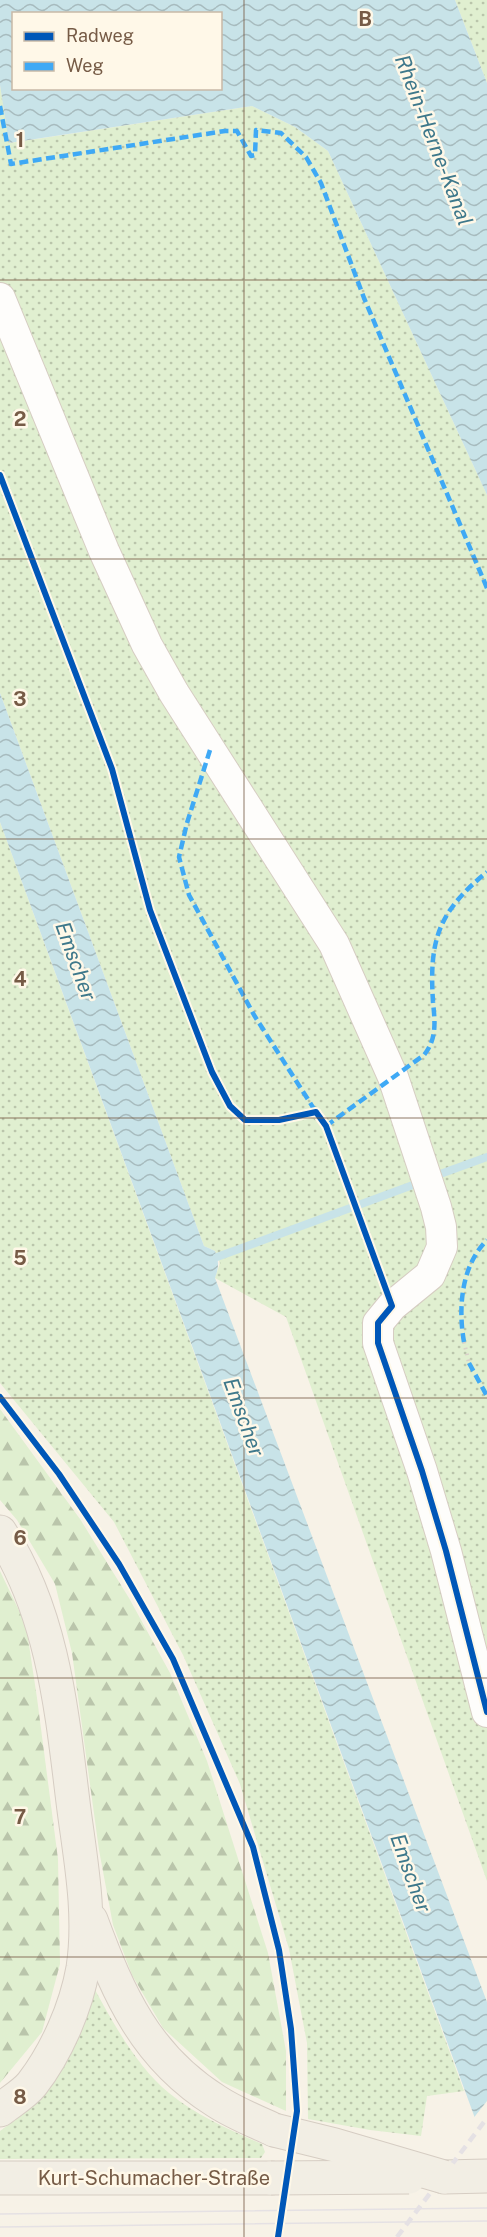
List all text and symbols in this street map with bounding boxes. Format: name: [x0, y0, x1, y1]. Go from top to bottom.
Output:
text: B: [358, 7, 372, 31]
legend: [12, 12, 222, 90]
text: Radweg: [66, 25, 134, 46]
water label: Rhein-Herne-Kanal: [390, 51, 478, 229]
text: Weg: [66, 55, 104, 76]
text: 1: [16, 128, 24, 152]
text: 2: [14, 407, 26, 431]
text: 3: [13, 687, 27, 711]
water label: Emscher: [50, 918, 102, 1005]
text: 4: [13, 967, 27, 991]
text: 5: [13, 1246, 27, 1270]
water label: Emscher: [218, 1374, 270, 1461]
text: 6: [13, 1526, 27, 1550]
text: 7: [14, 1805, 26, 1829]
water label: Emscher: [385, 1830, 437, 1917]
text: 8: [13, 2085, 27, 2109]
street label: Kurt-Schumacher-Straße: [38, 2166, 270, 2190]

